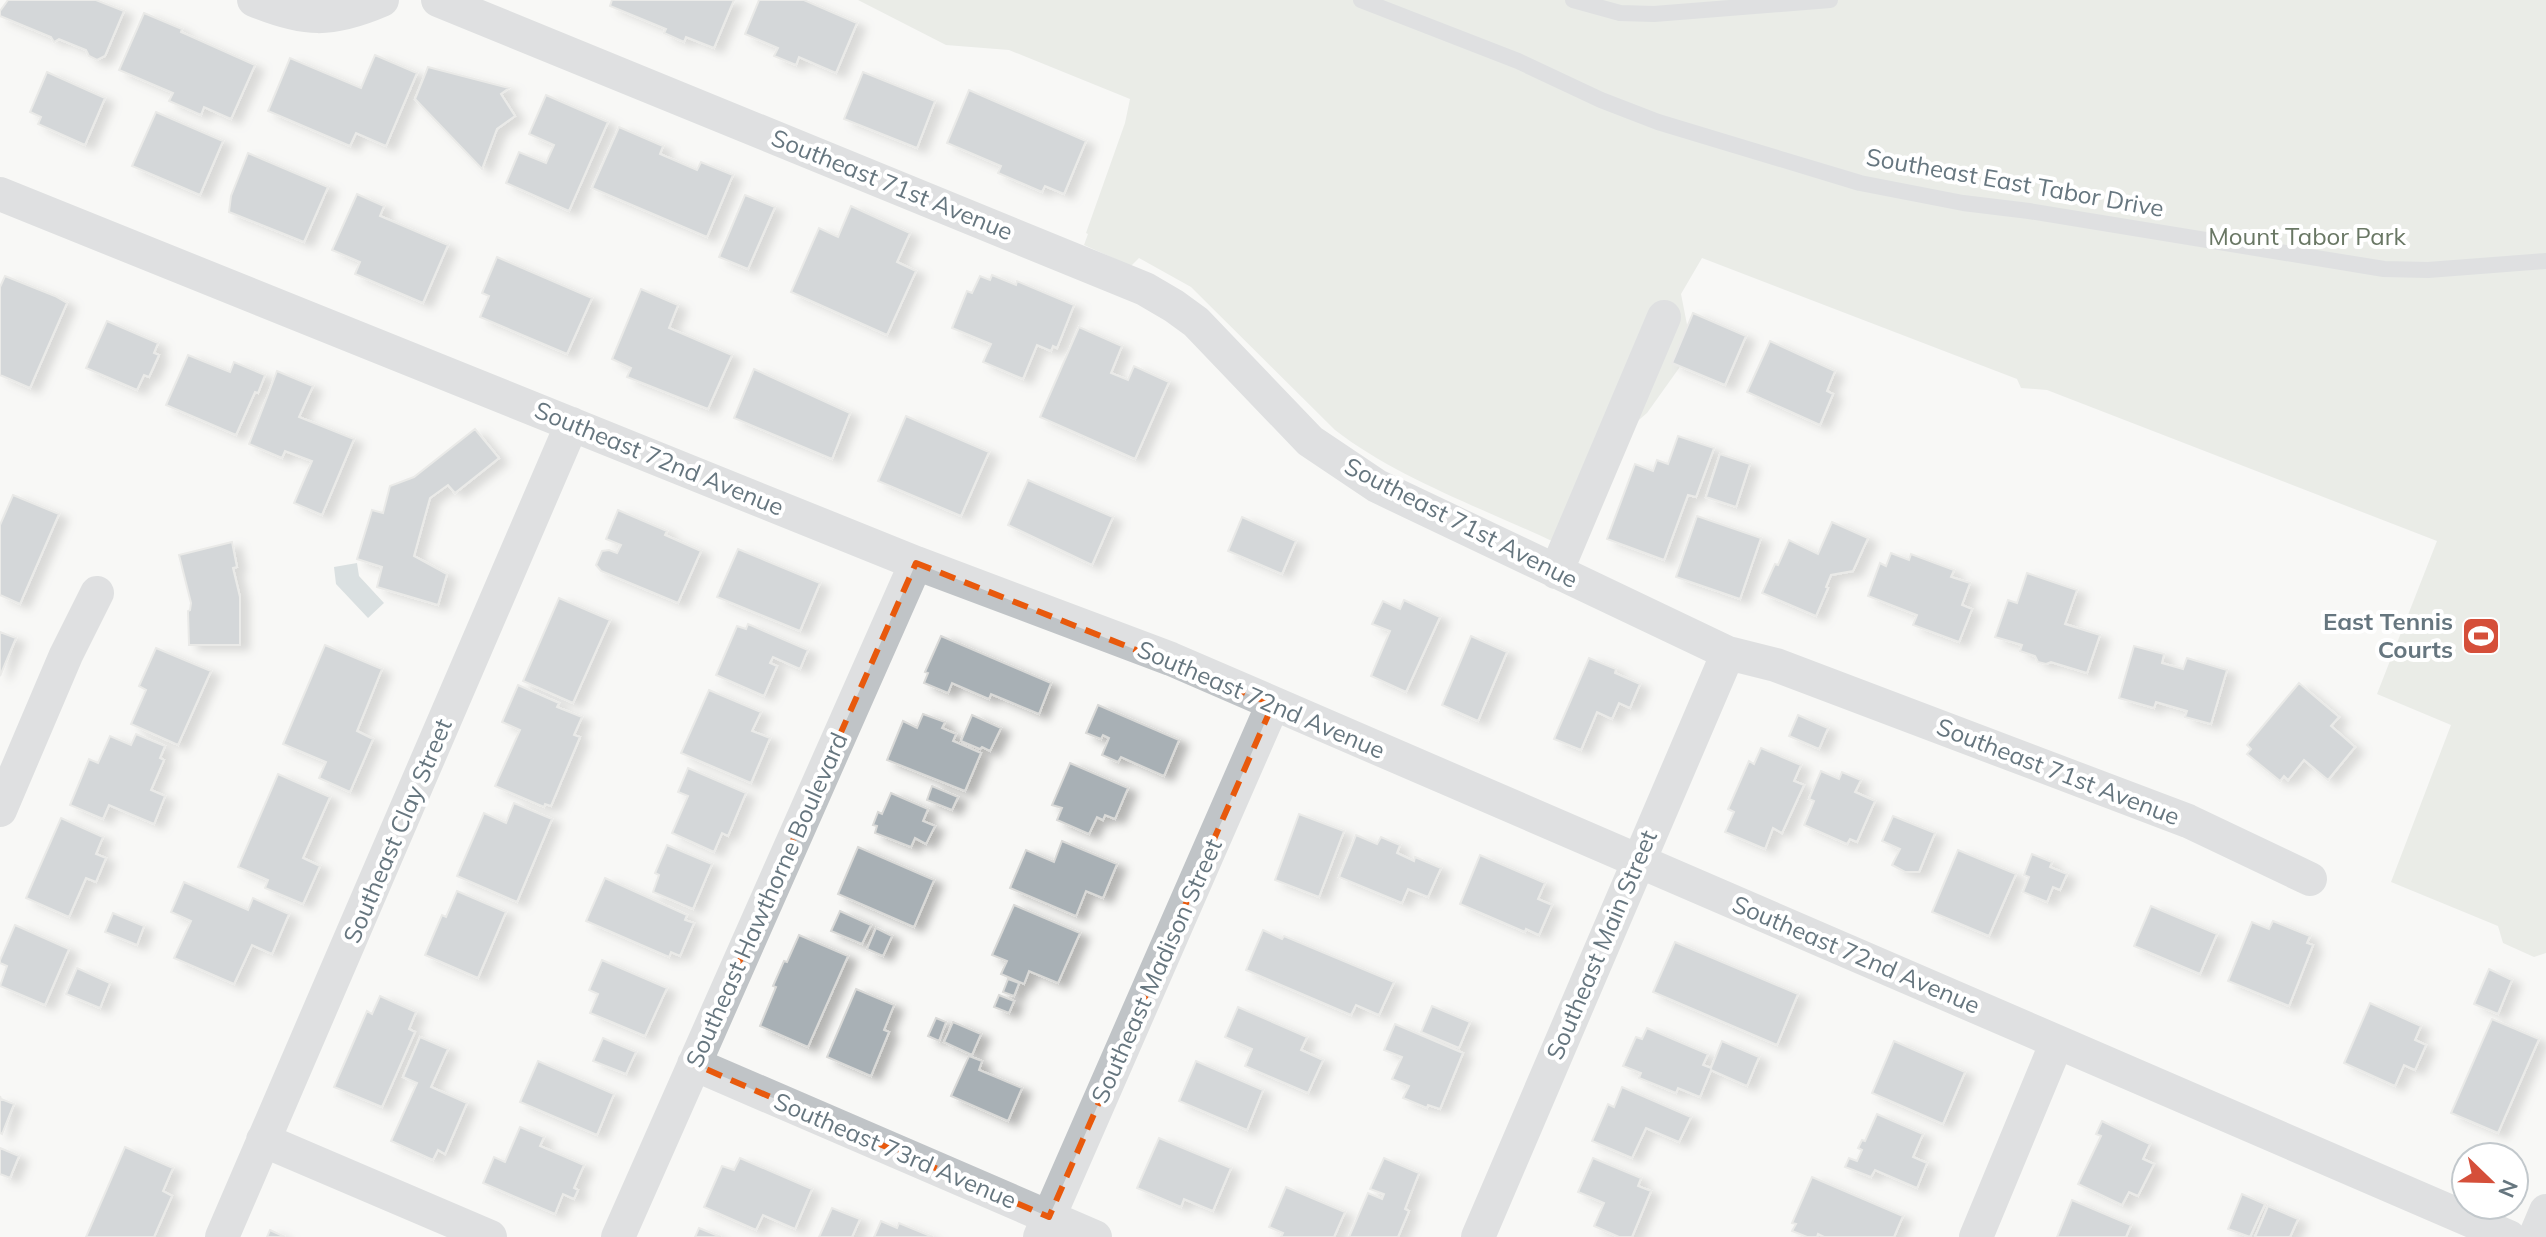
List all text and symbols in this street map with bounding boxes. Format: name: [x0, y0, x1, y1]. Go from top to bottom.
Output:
street label: Southeast 71st Avenue: [767, 122, 1017, 246]
street label: Southeast East Tabor Drive: [1864, 141, 2166, 223]
park label: Mount Tabor Park: [2208, 221, 2406, 251]
street label: Southeast 72nd Avenue: [530, 394, 788, 522]
street label: Southeast 71st Avenue: [1340, 450, 1583, 594]
place label: East Tennis Courts: [2323, 606, 2453, 664]
sports icon: East Tennis Courts: [2460, 615, 2502, 657]
street label: Southeast 72nd Avenue: [1133, 633, 1390, 765]
street label: Southeast 71st Avenue: [1933, 711, 2184, 831]
street label: Southeast Clay Street: [336, 714, 458, 947]
street label: Southeast Hawthorne Boulevard: [679, 728, 854, 1072]
street label: Southeast Main Street: [1539, 825, 1663, 1064]
street label: Southeast Madison Street: [1084, 834, 1228, 1107]
street label: Southeast 72nd Avenue: [1728, 888, 1985, 1020]
street label: Southeast 73rd Avenue: [770, 1085, 1021, 1215]
north arrow: [2450, 1141, 2530, 1221]
text: N: [2492, 1176, 2525, 1202]

